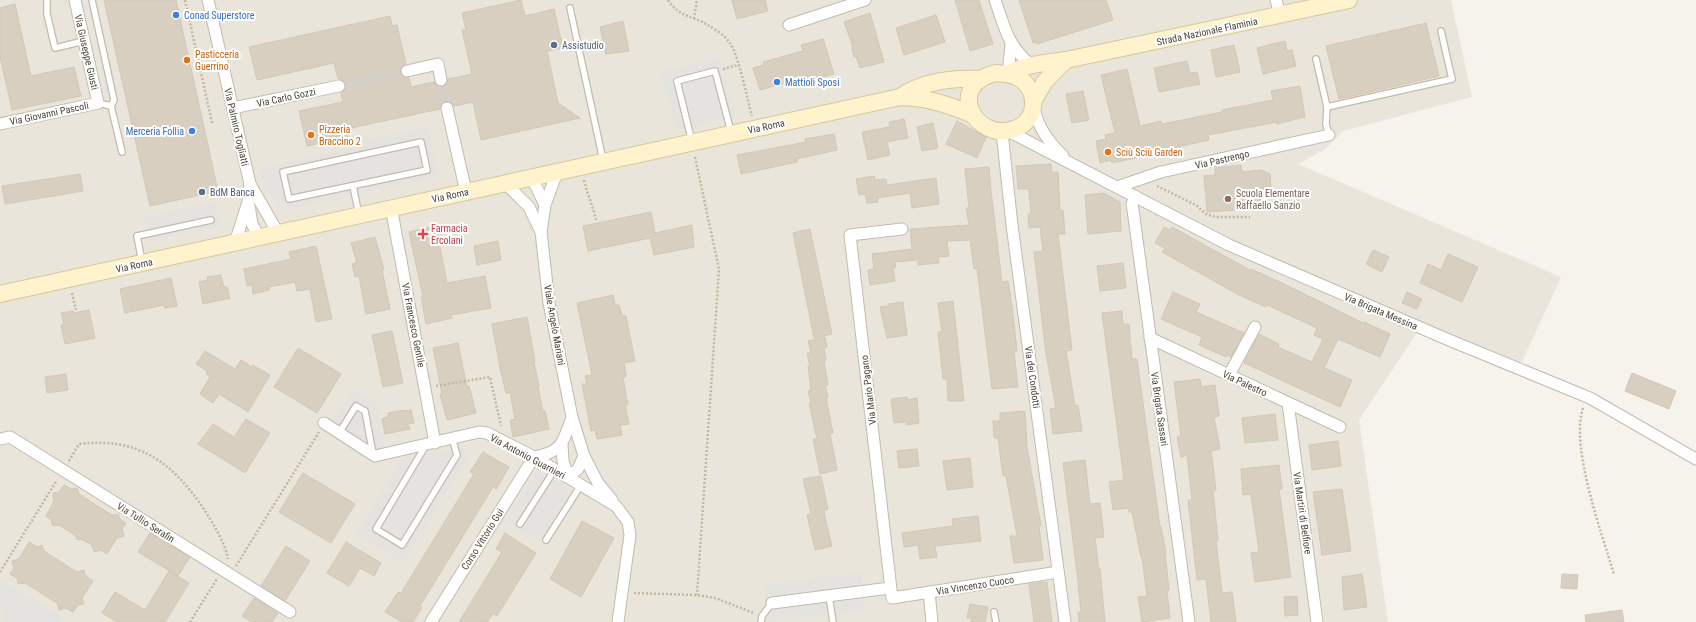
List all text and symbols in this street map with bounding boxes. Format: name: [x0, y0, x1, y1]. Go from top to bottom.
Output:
marker: Conad Superstore: [171, 10, 181, 20]
place label: Conad Superstore: [184, 10, 255, 21]
street label: Via Giuseppe Giusti: [72, 13, 101, 91]
street label: Strada Nazionale Flaminia: [1156, 15, 1259, 48]
marker: Assistudio: [549, 40, 559, 50]
place label: Assistudio: [562, 40, 604, 51]
place label: Pasticceria Guerrino: [195, 49, 239, 72]
marker: Pasticceria Guerrino: [182, 55, 192, 65]
marker: Mattioli Sposi: [772, 77, 782, 87]
place label: Mattioli Sposi: [785, 77, 839, 88]
street label: Via Carlo Gozzi: [256, 86, 317, 109]
street label: Via Palmiro Togliatti: [222, 87, 251, 167]
street label: Via Giovanni Pascoli: [9, 100, 90, 127]
street label: Via Roma: [747, 117, 786, 136]
place label: Pizzeria Braccino 2: [319, 124, 361, 147]
place label: Merceria Follia: [126, 126, 184, 137]
marker: Merceria Follia: [187, 126, 197, 136]
marker: Pizzeria Braccino 2: [306, 130, 316, 140]
marker: Sciù Sciù Garden: [1103, 147, 1113, 157]
place label: Sciù Sciù Garden: [1116, 147, 1183, 158]
street label: Via Pastrengo: [1194, 148, 1250, 171]
street label: Via Roma: [431, 186, 470, 205]
marker: BdM Banca: [197, 187, 207, 197]
place label: BdM Banca: [210, 187, 255, 198]
place label: Scuola Elementare Raffaello Sanzio: [1236, 188, 1310, 211]
marker: Scuola Elementare Raffaello Sanzio: [1223, 194, 1233, 204]
place label: Farmacia Ercolani: [431, 223, 468, 246]
marker: Farmacia Ercolani: [418, 229, 428, 239]
street label: Via Roma: [115, 256, 154, 275]
street label: Via Francesco Gentile: [400, 282, 427, 368]
street label: Viale Angelo Mariani: [542, 284, 567, 366]
street label: Via Brigata Messina: [1342, 291, 1419, 332]
street label: Via dei Condotti: [1023, 345, 1042, 409]
street label: Via Mario Pagano: [859, 355, 878, 425]
street label: Via Palestro: [1221, 368, 1269, 399]
street label: Via Brigata Sassari: [1149, 371, 1170, 447]
street label: Via Antonio Guarnieri: [488, 432, 567, 481]
street label: Via Martiri di Belfiore: [1291, 471, 1314, 555]
street label: Via Tullio Serafin: [115, 500, 177, 545]
street label: Corso Vittorio Gui: [459, 507, 506, 572]
street label: Via Vincenzo Cuoco: [935, 574, 1015, 597]

